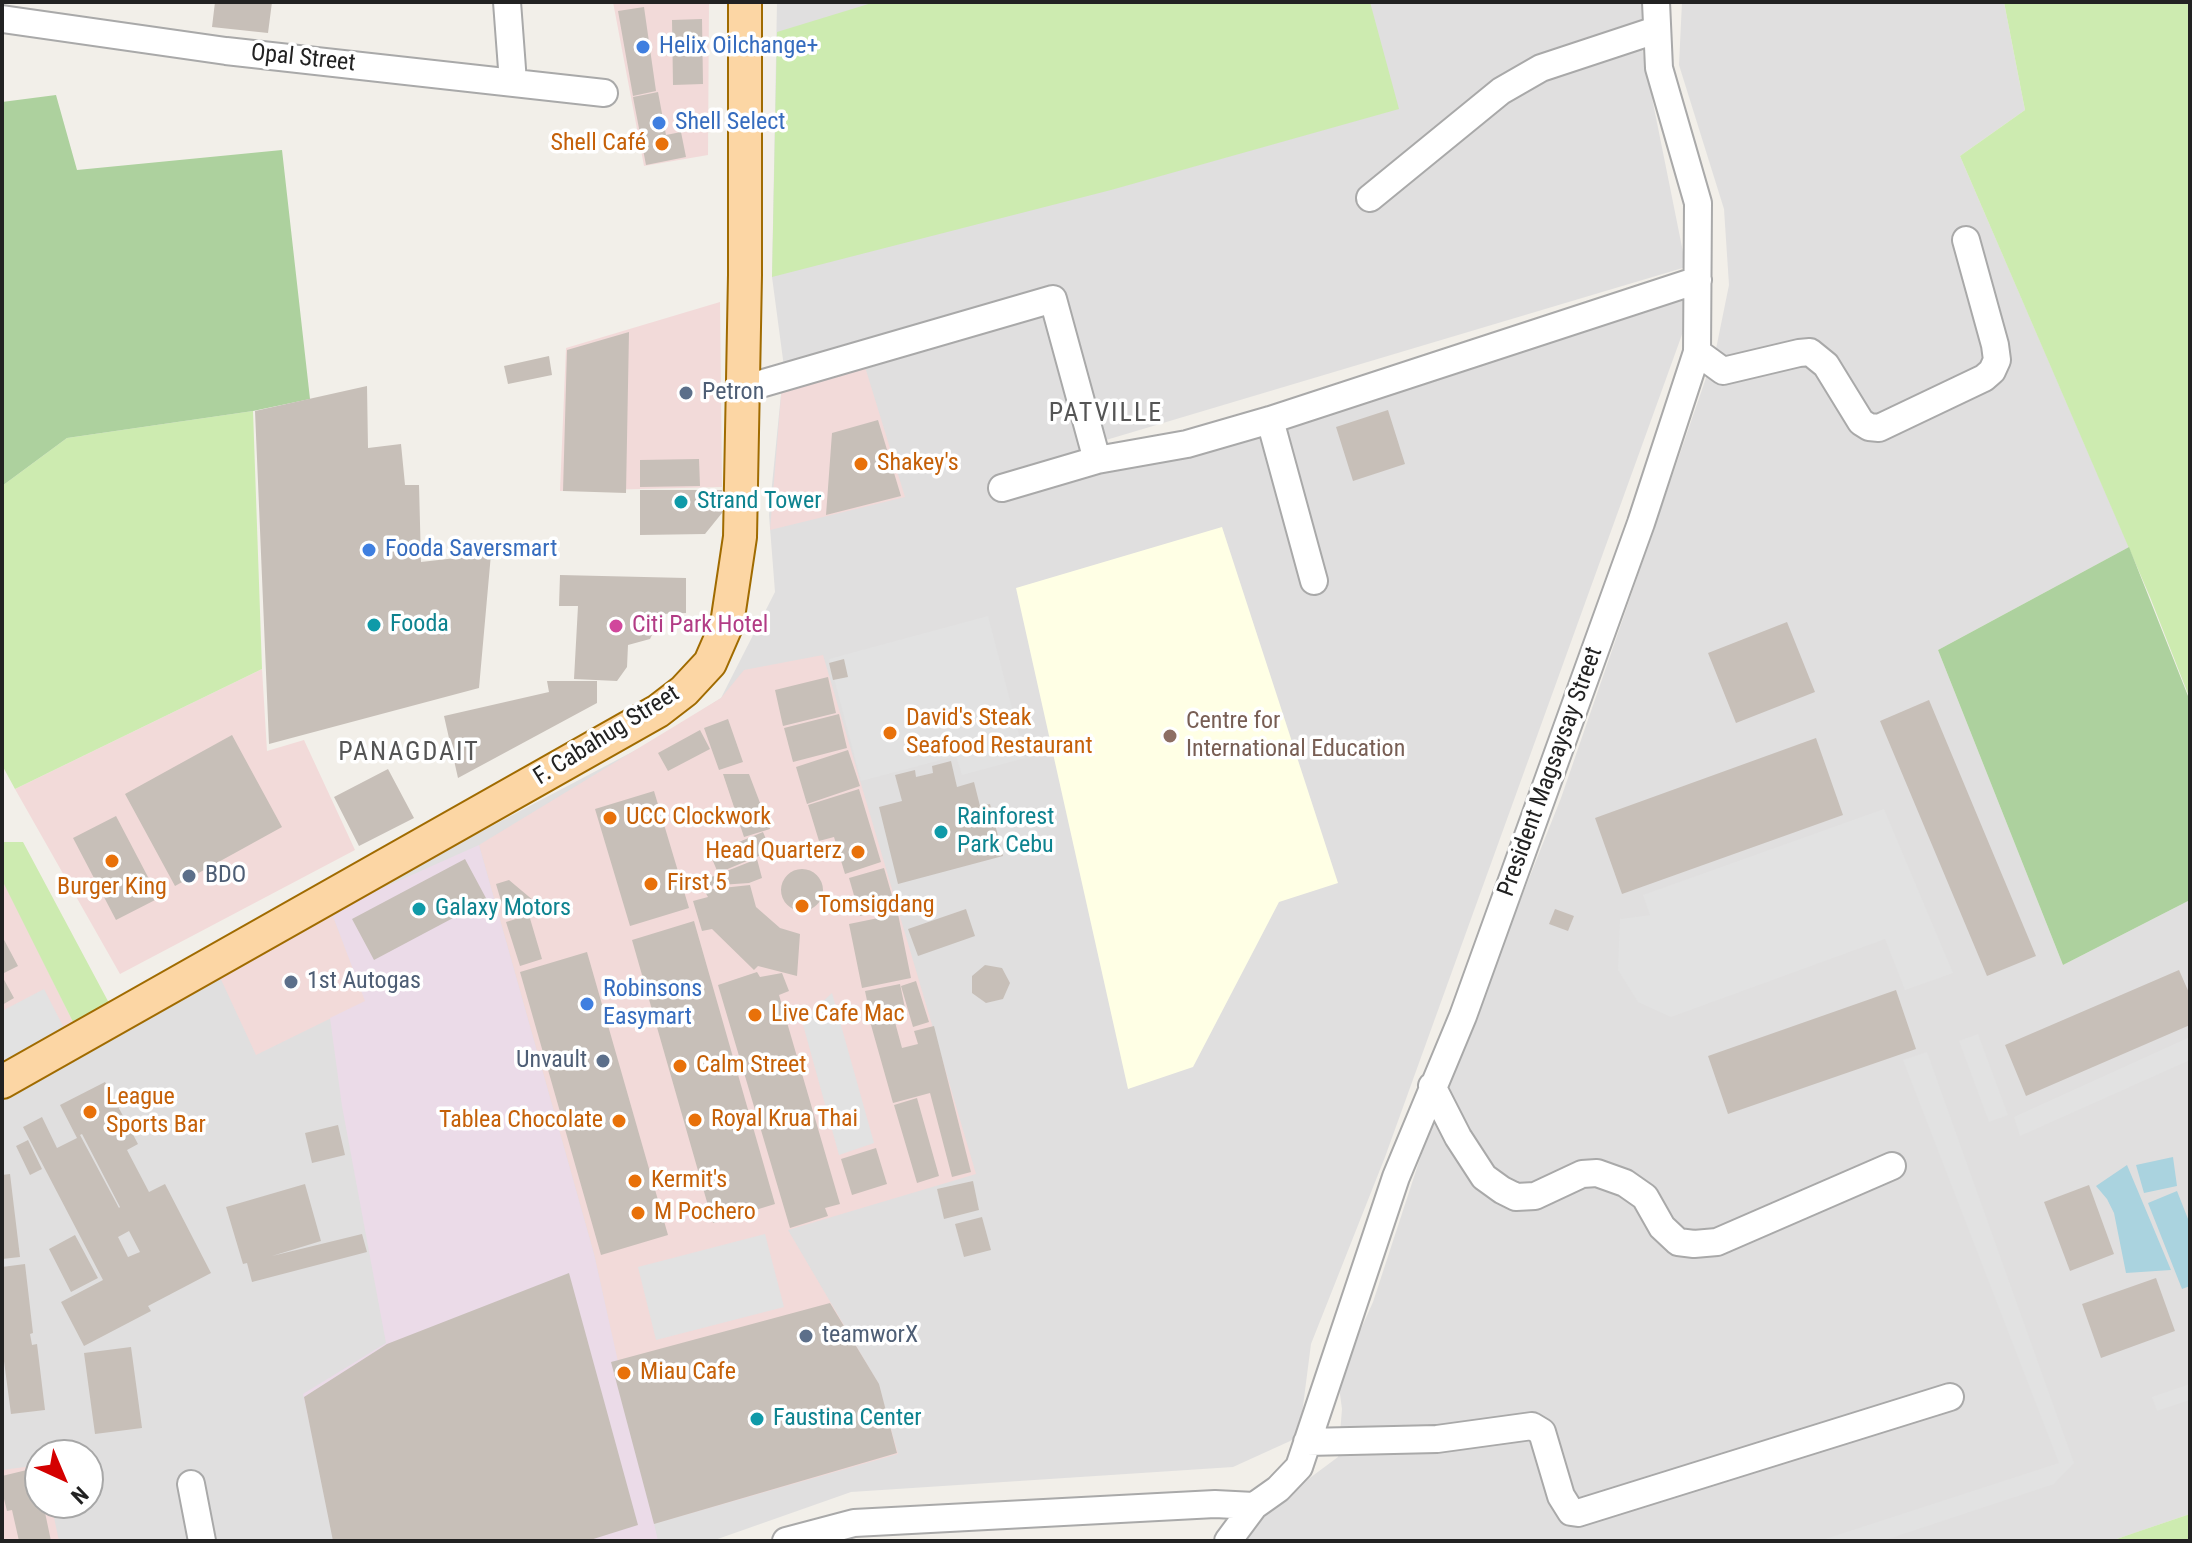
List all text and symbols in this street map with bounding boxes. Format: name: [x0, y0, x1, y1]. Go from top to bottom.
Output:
place label: Helix Oilchange+: [659, 33, 818, 61]
marker: Helix Oilchange+: [634, 38, 652, 56]
street label: Opal Street: [249, 39, 357, 79]
place label: Shell Select: [675, 109, 785, 137]
marker: Shell Select: [650, 114, 668, 132]
place label: Shell Café: [551, 130, 646, 158]
marker: Shell Café: [653, 135, 671, 153]
place label: Petron: [702, 379, 764, 407]
marker: Petron: [677, 384, 695, 402]
district label: PATVILLE: [1049, 398, 1163, 430]
place label: Shakey's: [877, 450, 959, 478]
marker: Shakey's: [852, 455, 870, 473]
place label: Strand Tower: [697, 488, 821, 516]
marker: Strand Tower: [672, 493, 690, 511]
place label: Fooda Saversmart: [385, 536, 557, 564]
marker: Fooda Saversmart: [360, 541, 378, 559]
place label: Fooda: [390, 611, 449, 639]
place label: Citi Park Hotel: [632, 612, 768, 640]
marker: Fooda: [365, 616, 383, 634]
marker: Citi Park Hotel: [607, 617, 625, 635]
street label: President Magsaysay Street: [1492, 643, 1610, 901]
street label: F. Cabahug Street: [529, 680, 685, 792]
place label: David's Steak Seafood Restaurant: [906, 705, 1092, 761]
place label: Centre for International Education: [1186, 708, 1405, 764]
marker: David's Steak Seafood Restaurant: [881, 724, 899, 742]
marker: Centre for International Education: [1161, 727, 1179, 745]
district label: PANAGDAIT: [338, 737, 480, 769]
place label: UCC Clockwork: [626, 804, 771, 832]
place label: Rainforest Park Cebu: [957, 804, 1054, 860]
marker: UCC Clockwork: [601, 809, 619, 827]
marker: Rainforest Park Cebu: [932, 823, 950, 841]
place label: Head Quarterz: [705, 838, 842, 866]
marker: Head Quarterz: [849, 843, 867, 861]
marker: Burger King: [103, 852, 121, 870]
place label: BDO: [205, 862, 246, 890]
marker: BDO: [180, 867, 198, 885]
place label: First 5: [667, 870, 727, 898]
place label: Burger King: [57, 874, 167, 902]
marker: First 5: [642, 875, 660, 893]
place label: Tomsigdang: [818, 892, 935, 920]
place label: Galaxy Motors: [435, 895, 571, 923]
marker: Tomsigdang: [793, 897, 811, 915]
marker: Galaxy Motors: [410, 900, 428, 918]
place label: 1st Autogas: [307, 968, 421, 996]
marker: 1st Autogas: [282, 973, 300, 991]
place label: Robinsons Easymart: [603, 976, 702, 1032]
marker: Robinsons Easymart: [578, 995, 596, 1013]
place label: Live Cafe Mac: [771, 1001, 905, 1029]
marker: Live Cafe Mac: [746, 1006, 764, 1024]
place label: Unvault: [516, 1047, 587, 1075]
marker: Unvault: [594, 1052, 612, 1070]
place label: Calm Street: [696, 1052, 806, 1080]
marker: Calm Street: [671, 1057, 689, 1075]
place label: League Sports Bar: [106, 1084, 206, 1140]
marker: League Sports Bar: [81, 1103, 99, 1121]
place label: Royal Krua Thai: [711, 1106, 858, 1134]
place label: Tablea Chocolate: [439, 1107, 603, 1135]
marker: Royal Krua Thai: [686, 1111, 704, 1129]
marker: Tablea Chocolate: [610, 1112, 628, 1130]
place label: Kermit's: [651, 1167, 727, 1195]
marker: Kermit's: [626, 1172, 644, 1190]
place label: M Pochero: [654, 1199, 756, 1227]
marker: M Pochero: [629, 1204, 647, 1222]
place label: teamworX: [822, 1322, 918, 1350]
marker: teamworX: [797, 1327, 815, 1345]
place label: Miau Cafe: [640, 1359, 736, 1387]
marker: Miau Cafe: [615, 1364, 633, 1382]
place label: Faustina Center: [773, 1405, 922, 1433]
marker: Faustina Center: [748, 1410, 766, 1428]
north arrow: [24, 1439, 104, 1519]
text: N: [66, 1482, 93, 1509]

